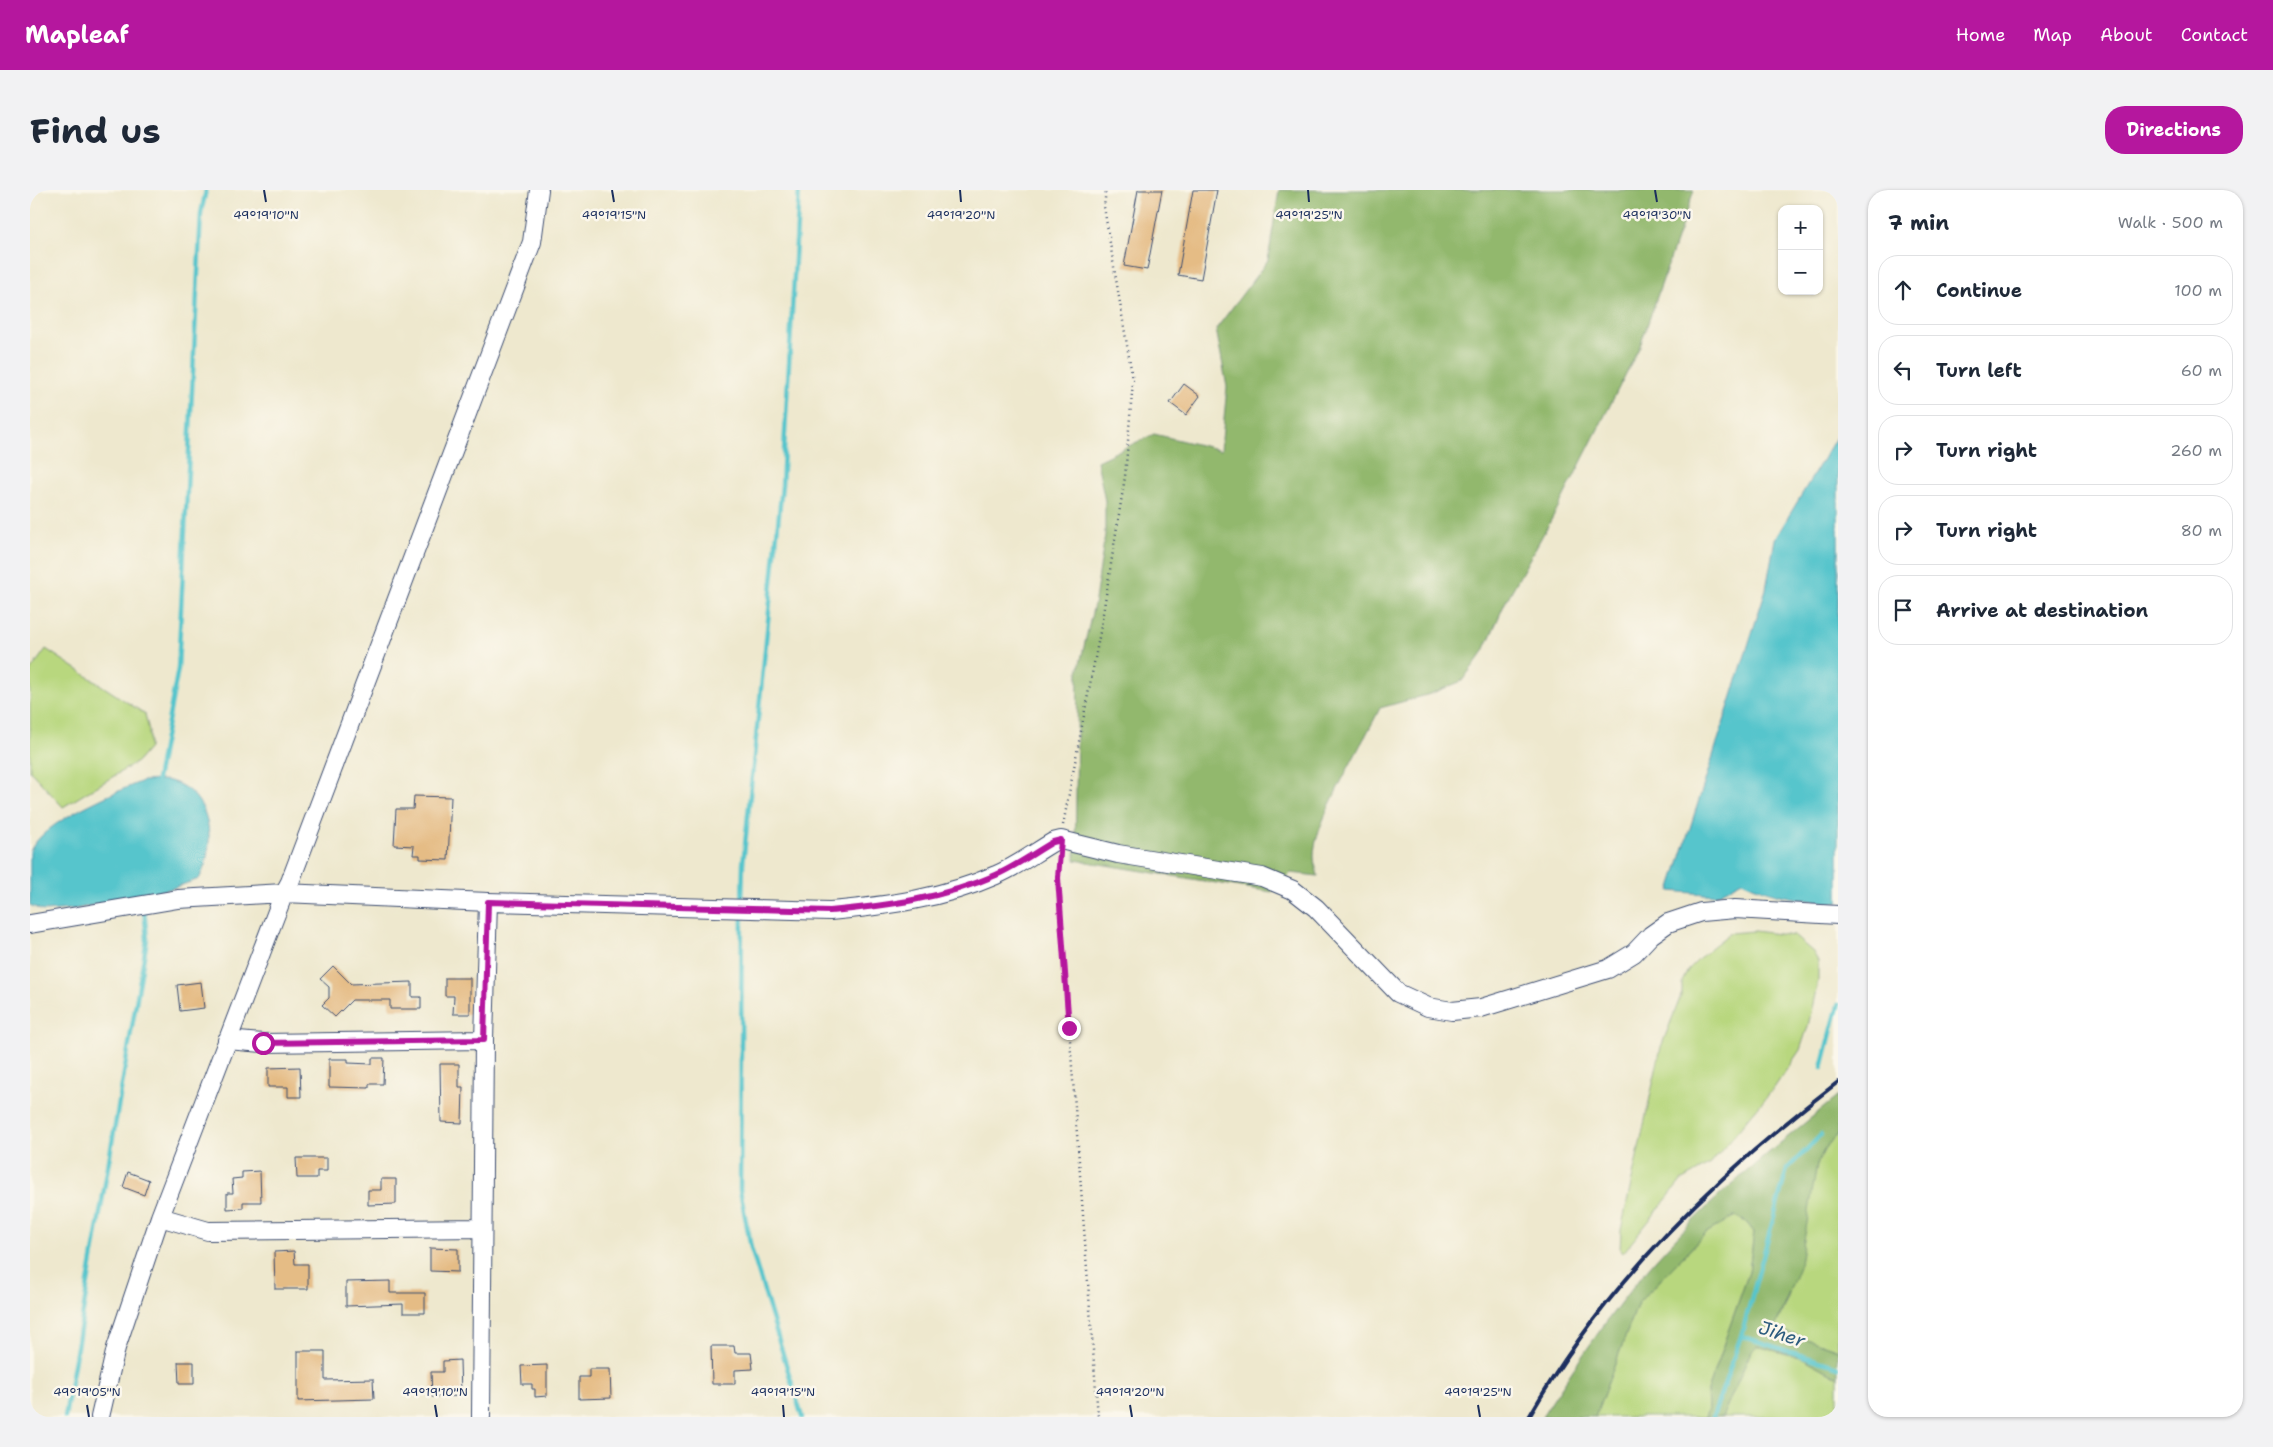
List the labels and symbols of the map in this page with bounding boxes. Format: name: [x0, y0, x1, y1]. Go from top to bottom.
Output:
text: 49°19'10"N: [233, 207, 299, 223]
text: 49°19'15"N: [582, 207, 646, 223]
text: 49°19'20"N: [927, 207, 995, 223]
text: 49°19'25"N: [1275, 207, 1343, 223]
text: 49°19'30"N: [1623, 207, 1691, 223]
route end: [1058, 1017, 1081, 1040]
route start: [252, 1032, 275, 1055]
water label: Jiher: [1755, 1315, 1810, 1354]
text: 49°19'05"N: [53, 1384, 121, 1400]
text: 49°19'10"N: [402, 1384, 468, 1400]
text: 49°19'15"N: [751, 1384, 815, 1400]
text: 49°19'20"N: [1096, 1384, 1164, 1400]
text: 49°19'25"N: [1444, 1384, 1512, 1400]

